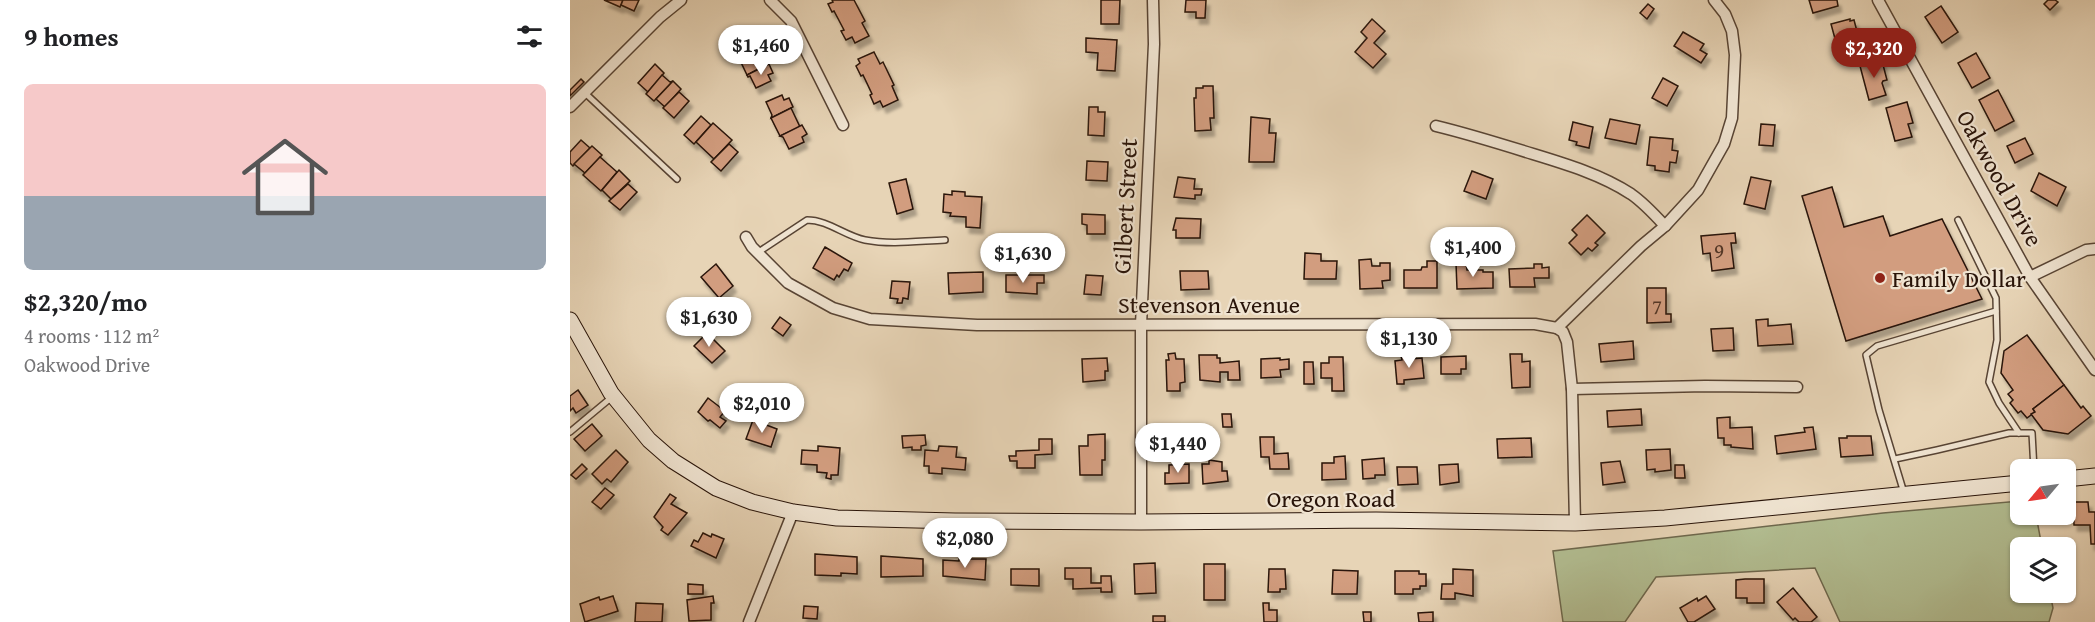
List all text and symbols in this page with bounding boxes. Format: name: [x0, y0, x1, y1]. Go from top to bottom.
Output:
text: 9 homes: [24, 17, 119, 56]
icon: filters: [513, 20, 546, 53]
pin: $1,460: [712, 25, 810, 76]
pin: $2,320: [1825, 28, 1923, 79]
text: $1,460: [732, 30, 790, 59]
text: $2,320: [1845, 33, 1903, 62]
street label: Oakwood Drive: [1948, 103, 2052, 253]
icon: home: [231, 123, 339, 231]
street label: Gilbert Street: [1104, 137, 1146, 275]
pin: $1,400: [1424, 227, 1522, 278]
text: $1,400: [1444, 232, 1502, 261]
pin: $1,630: [974, 233, 1072, 284]
house number: 9: [1714, 235, 1724, 266]
text: $1,630: [994, 238, 1052, 267]
place label: Family Dollar: [1892, 261, 2026, 296]
marker: Family Dollar: [1873, 271, 1887, 285]
text: $2,320/mo: [24, 282, 147, 321]
street label: Stevenson Avenue: [1118, 287, 1300, 322]
house number: 7: [1652, 291, 1662, 322]
pin: $1,630: [660, 297, 758, 348]
text: $1,630: [680, 302, 738, 331]
pin: $1,130: [1360, 318, 1458, 369]
text: 4 rooms · 112 m²: [24, 321, 159, 350]
text: $1,130: [1380, 323, 1438, 352]
text: Oakwood Drive: [24, 350, 150, 379]
pin: $2,010: [713, 383, 811, 434]
text: $2,010: [733, 388, 791, 417]
pin: $1,440: [1129, 423, 1227, 474]
text: $1,440: [1149, 428, 1207, 457]
north arrow: [2010, 459, 2076, 525]
map controls: [2010, 459, 2076, 603]
street label: Oregon Road: [1267, 481, 1395, 516]
pin: $2,080: [916, 518, 1014, 569]
text: $2,080: [936, 523, 994, 552]
button: layers: [2010, 537, 2076, 603]

